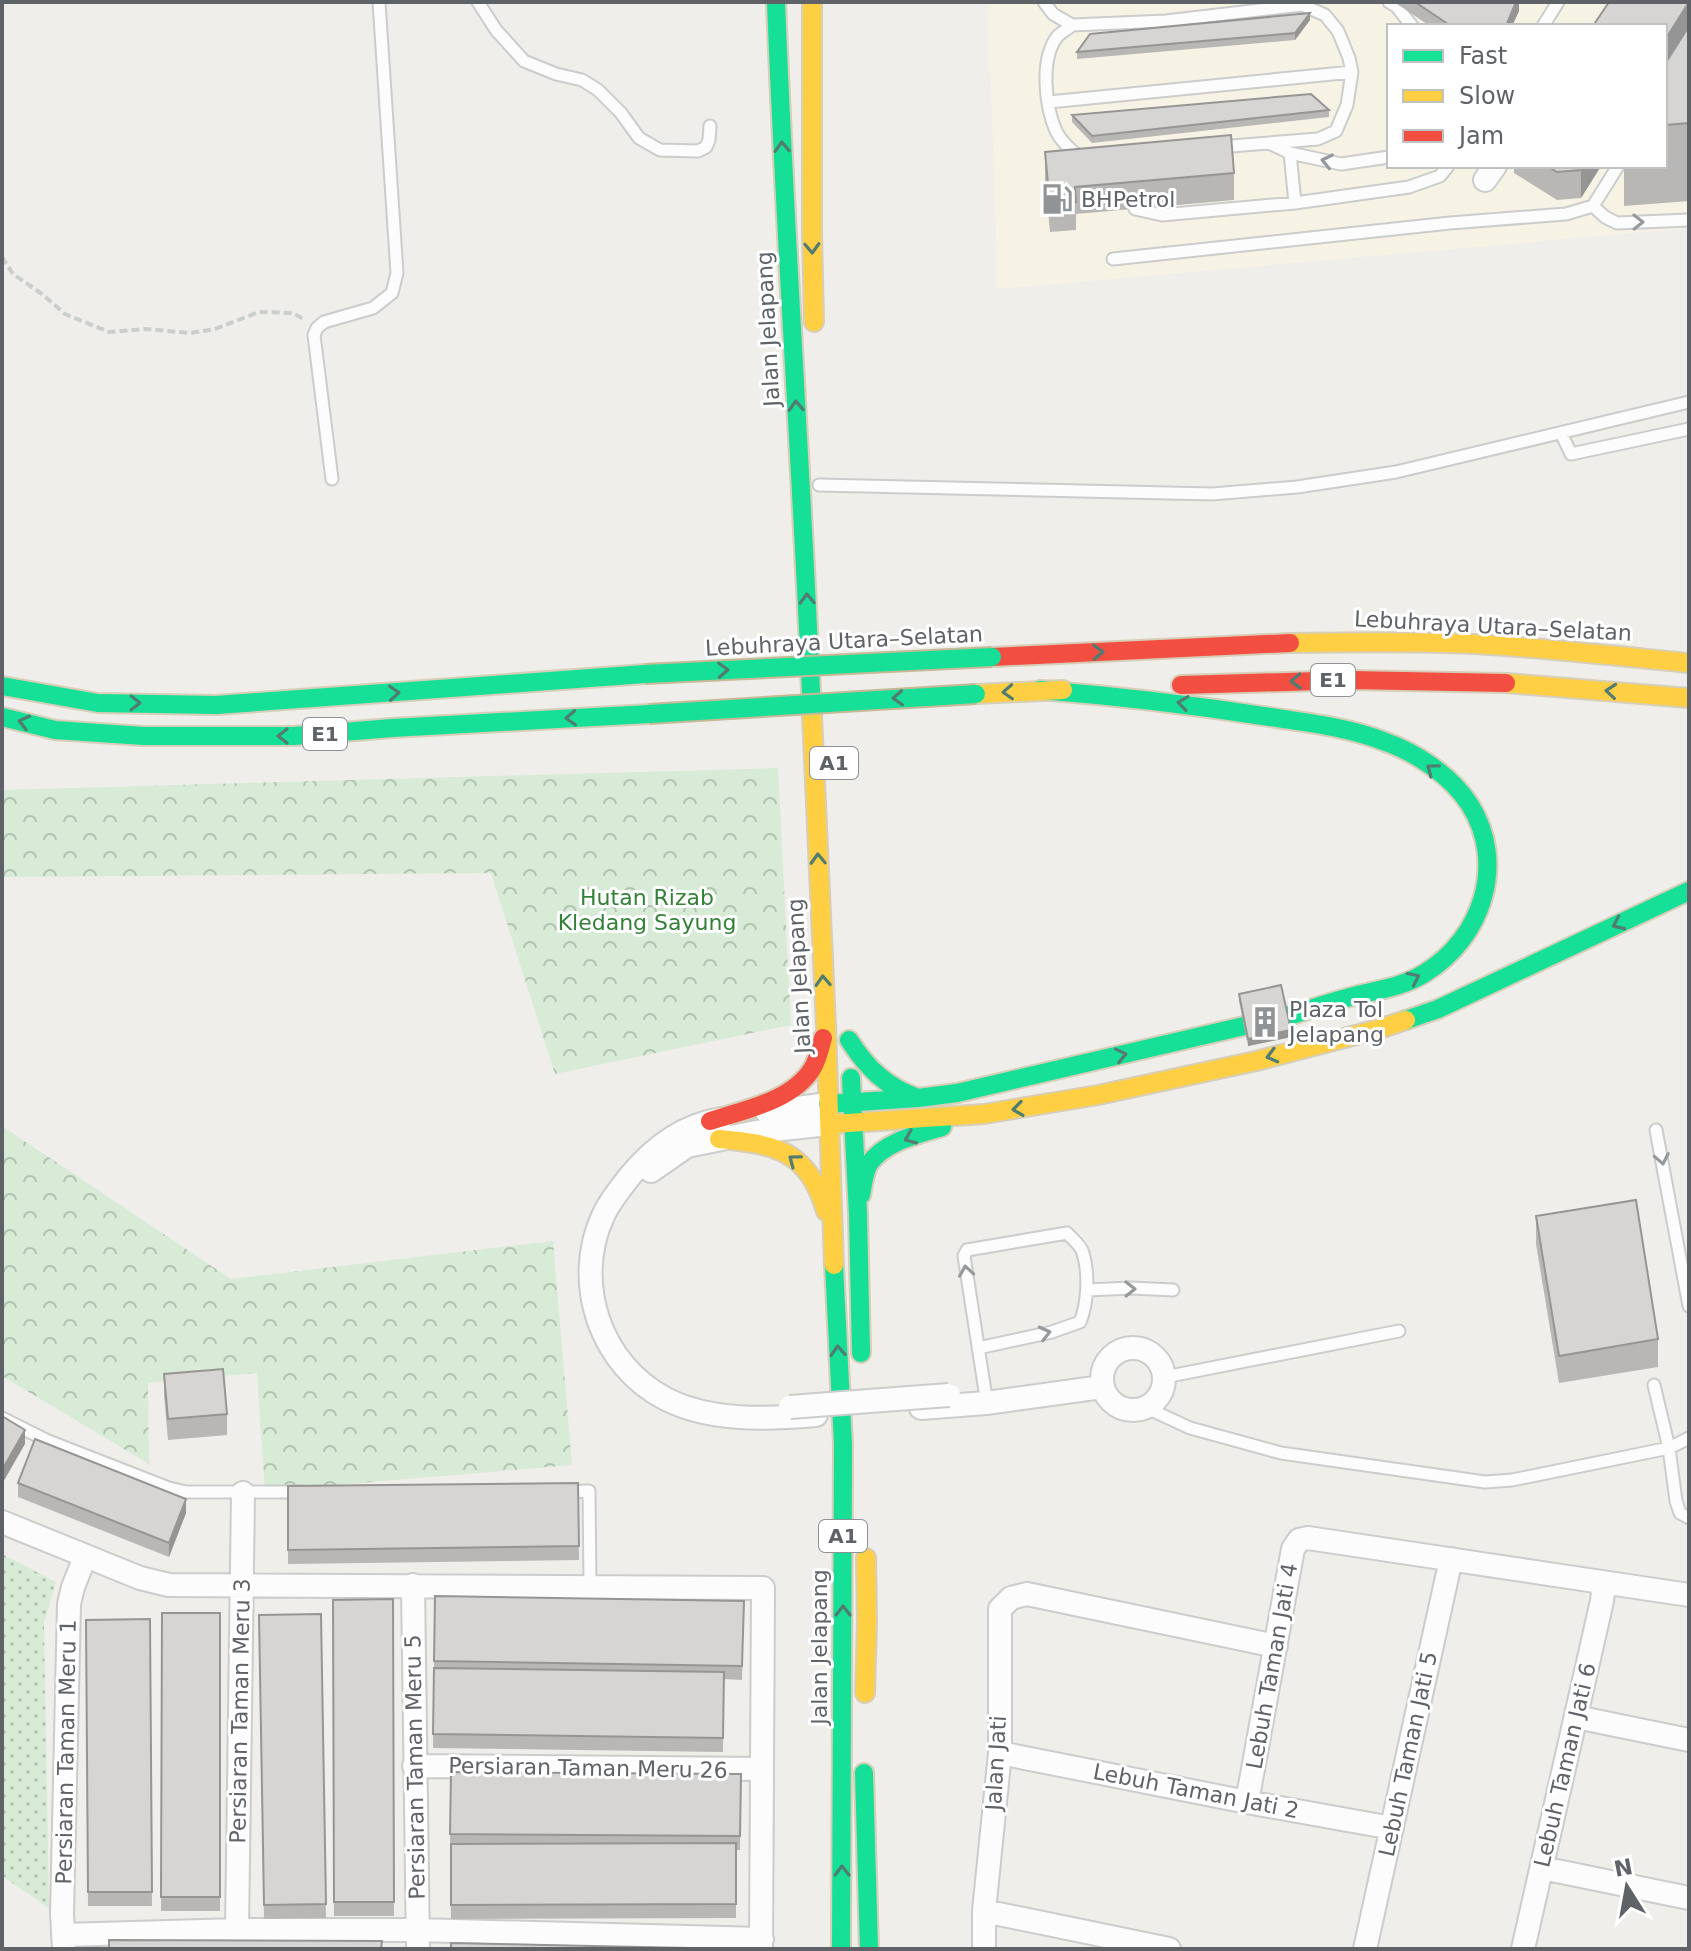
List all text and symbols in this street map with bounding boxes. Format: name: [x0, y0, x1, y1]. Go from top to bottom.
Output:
legend: [1387, 24, 1667, 168]
text: Fast: [1459, 42, 1507, 70]
text: Slow: [1459, 82, 1515, 110]
text: Jam: [1457, 122, 1504, 150]
one-way arrow: [774, 140, 791, 153]
one-way arrow: [1321, 153, 1335, 170]
fuel station icon: BHPetrol: [1040, 182, 1074, 216]
place label: BHPetrol: [1081, 187, 1175, 212]
one-way arrow: [1632, 214, 1645, 231]
one-way arrow: [803, 242, 821, 255]
street label: Jalan Jelapang: [751, 251, 785, 409]
one-way arrow: [788, 399, 805, 412]
one-way arrow: [799, 592, 816, 605]
street label: Lebuhraya Utara–Selatan: [1353, 606, 1633, 646]
street label: Lebuhraya Utara–Selatan: [704, 621, 984, 661]
one-way arrow: [1092, 644, 1105, 661]
one-way arrow: [717, 662, 730, 679]
road number: E1: [1311, 664, 1355, 696]
one-way arrow: [1289, 673, 1302, 690]
one-way arrow: [1001, 683, 1014, 700]
one-way arrow: [1604, 683, 1617, 700]
one-way arrow: [388, 685, 401, 702]
one-way arrow: [891, 690, 904, 707]
one-way arrow: [129, 695, 142, 712]
one-way arrow: [1176, 695, 1190, 712]
one-way arrow: [564, 709, 577, 726]
one-way arrow: [18, 715, 32, 732]
road number: E1: [303, 718, 347, 750]
one-way arrow: [276, 727, 289, 745]
road number: A1: [810, 747, 858, 779]
one-way arrow: [1426, 764, 1441, 778]
one-way arrow: [809, 852, 826, 865]
park label: Hutan Rizab Kledang Sayung: [558, 885, 736, 935]
street label: Jalan Jelapang: [782, 898, 816, 1056]
one-way arrow: [1612, 914, 1627, 930]
one-way arrow: [1406, 972, 1421, 988]
one-way arrow: [815, 974, 832, 987]
place label: Plaza Tol Jelapang: [1287, 997, 1384, 1047]
building icon: Plaza Tol Jelapang: [1248, 1005, 1282, 1039]
one-way arrow: [1114, 1047, 1127, 1064]
one-way arrow: [1266, 1047, 1280, 1064]
one-way arrow: [1011, 1100, 1025, 1117]
one-way arrow: [904, 1129, 918, 1145]
one-way arrow: [1653, 1152, 1670, 1165]
one-way arrow: [788, 1156, 803, 1170]
one-way arrow: [958, 1264, 975, 1278]
one-way arrow: [1124, 1280, 1137, 1298]
one-way arrow: [1038, 1325, 1052, 1342]
one-way arrow: [830, 1344, 847, 1357]
road number: A1: [819, 1520, 867, 1552]
street label: Lebuh Taman Jati 4: [1242, 1561, 1302, 1771]
street label: Jalan Jelapang: [807, 1569, 832, 1727]
street label: Persiaran Taman Meru 3: [225, 1578, 255, 1844]
one-way arrow: [834, 1604, 852, 1617]
street label: Persiaran Taman Meru 1: [51, 1619, 81, 1885]
street label: Persiaran Taman Meru 5: [400, 1634, 430, 1900]
street label: Lebuh Taman Jati 5: [1374, 1649, 1442, 1859]
street label: Lebuh Taman Jati 6: [1529, 1660, 1601, 1870]
street label: Jalan Jati: [981, 1715, 1011, 1813]
street label: Persiaran Taman Meru 26: [448, 1753, 728, 1783]
street label: Lebuh Taman Jati 2: [1091, 1759, 1301, 1823]
north arrow: [1587, 1847, 1667, 1927]
text: N: [1612, 1854, 1635, 1882]
one-way arrow: [833, 1864, 851, 1877]

